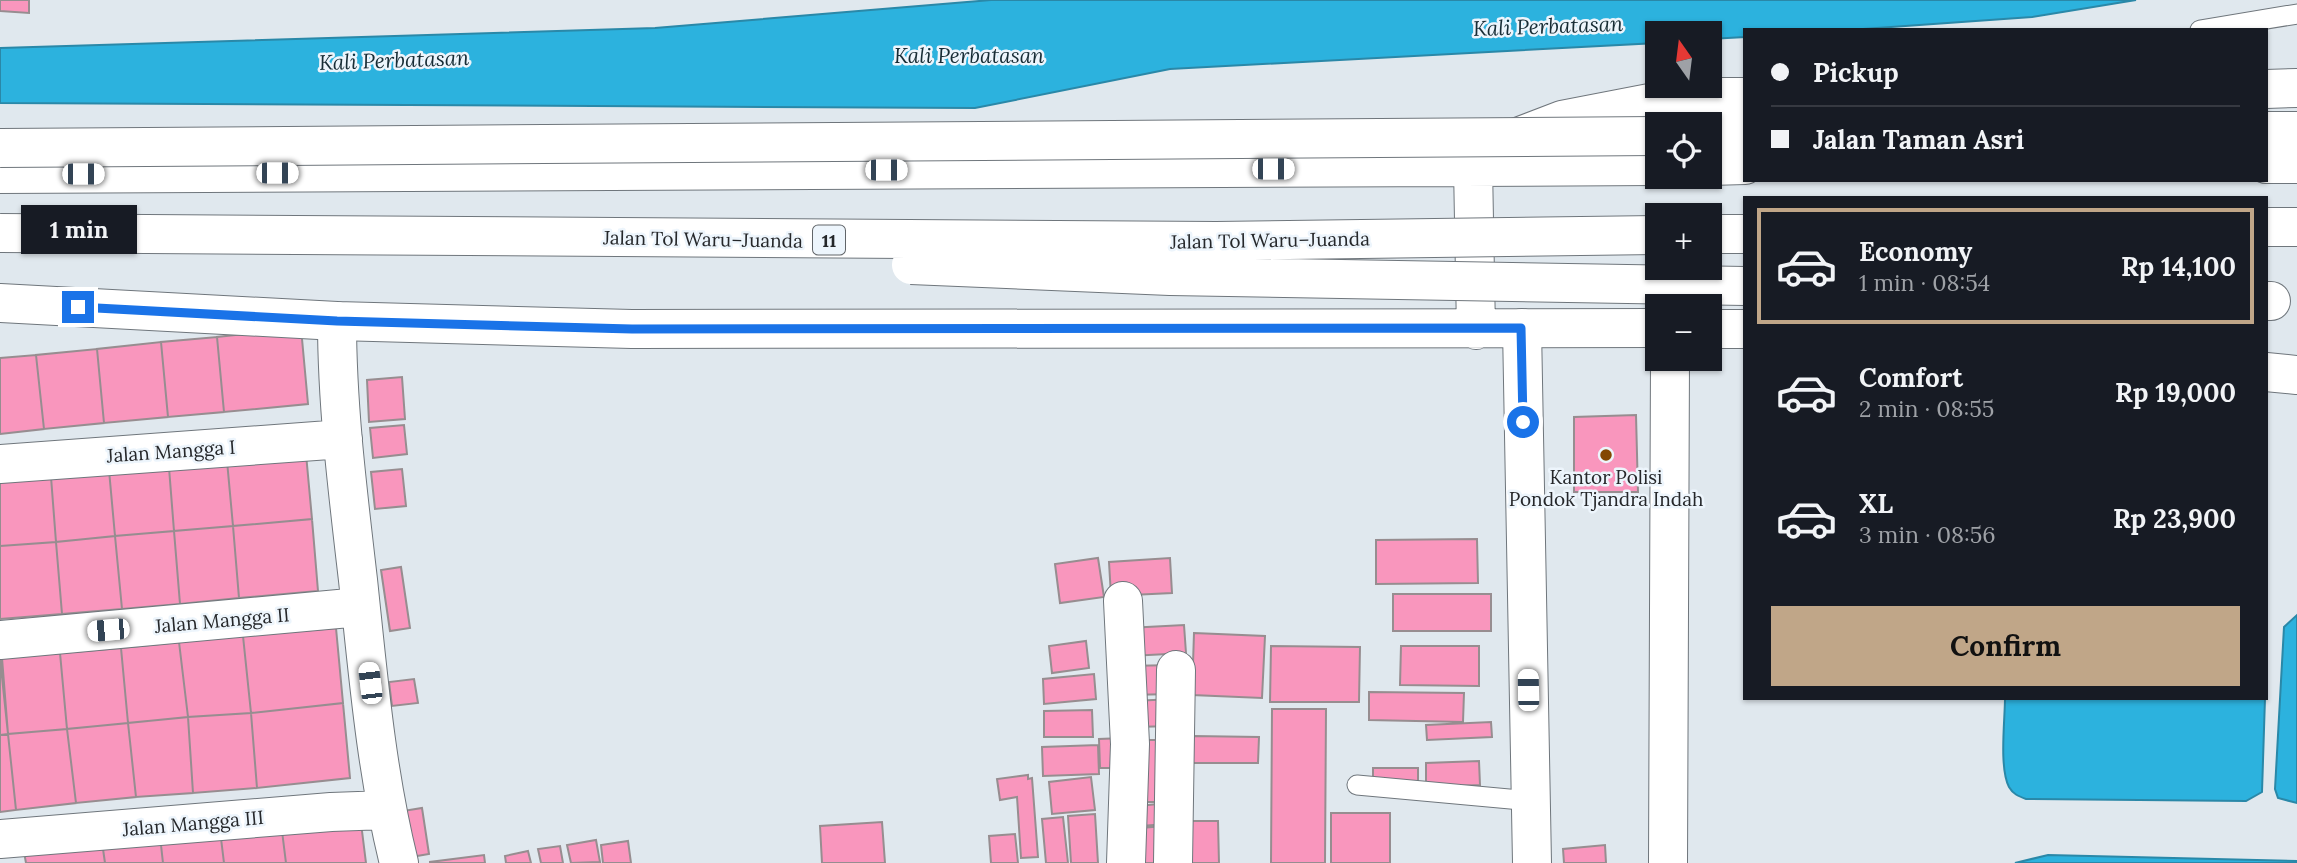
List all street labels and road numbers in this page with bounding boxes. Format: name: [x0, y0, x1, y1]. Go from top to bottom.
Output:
street label: Jalan Tol Waru–Juanda: [602, 225, 803, 253]
road number: 11: [813, 226, 845, 254]
street label: Jalan Tol Waru–Juanda: [1169, 226, 1370, 254]
street label: Jalan Mangga I: [105, 435, 236, 468]
street label: Jalan Mangga II: [152, 602, 291, 638]
street label: Jalan Mangga III: [120, 805, 265, 841]

